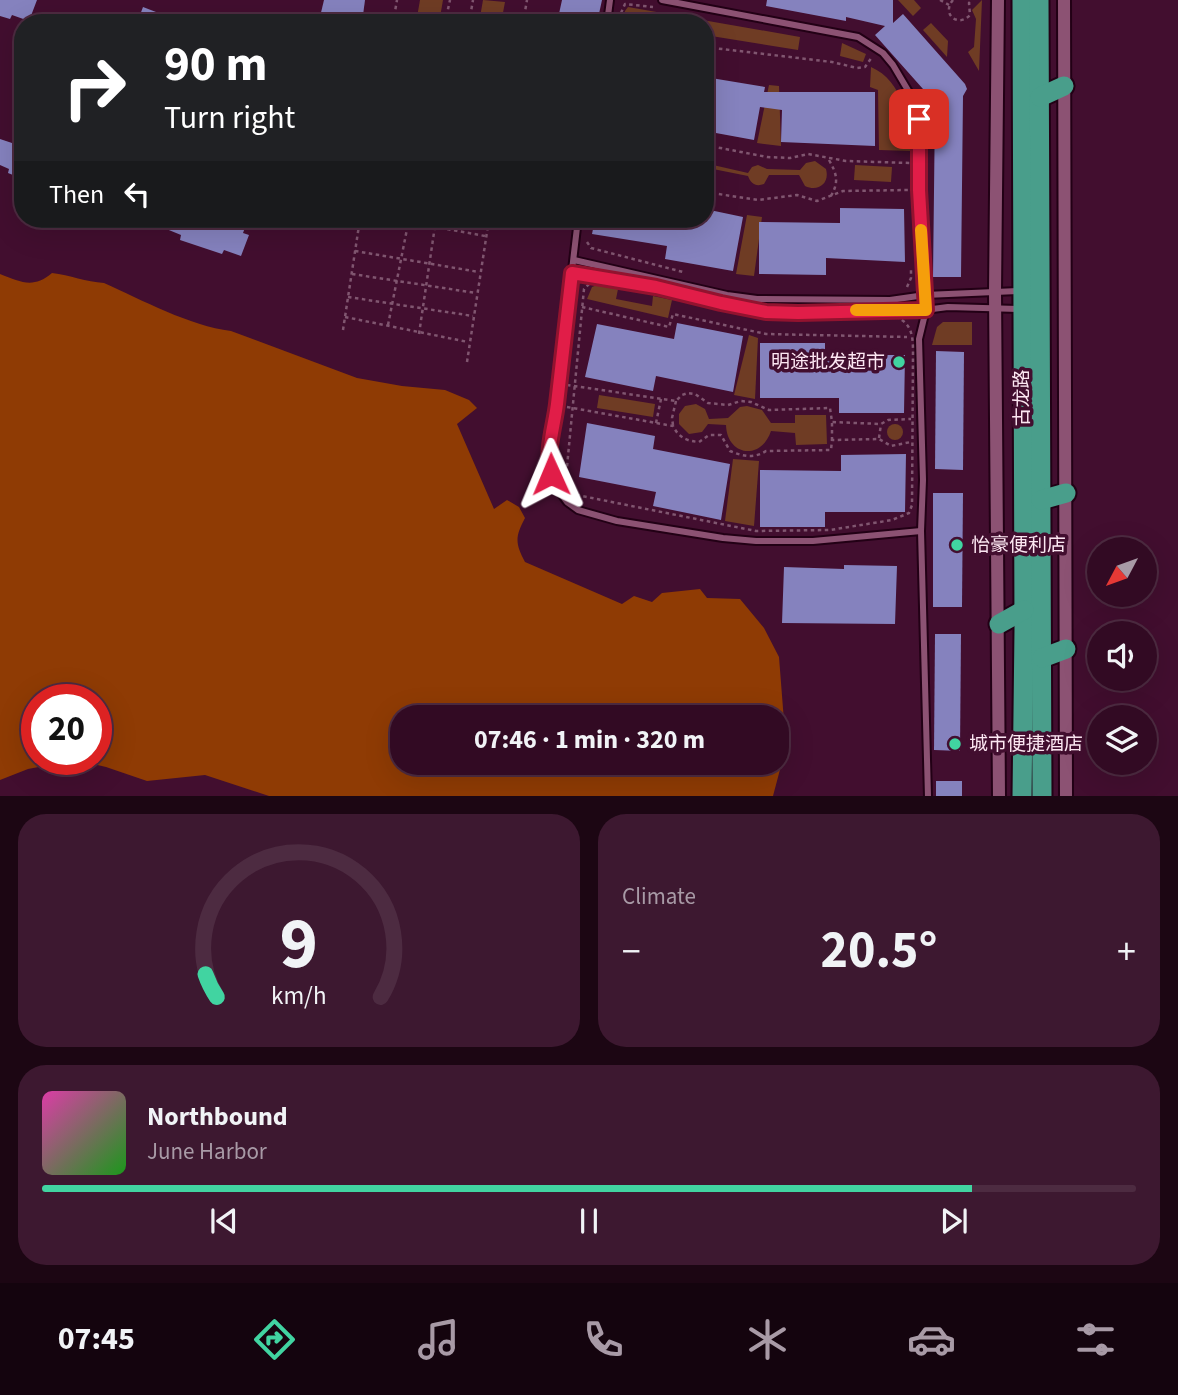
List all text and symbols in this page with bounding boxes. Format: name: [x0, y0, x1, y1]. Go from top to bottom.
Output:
text: 90 m: [164, 30, 268, 100]
icon: right: [49, 42, 140, 133]
pin: [889, 89, 949, 149]
text: Turn right: [164, 95, 295, 141]
icon: arrive: [900, 100, 938, 138]
icon: left: [118, 175, 156, 213]
text: Then: [49, 176, 104, 213]
place label: 明途批发超市: [771, 349, 885, 376]
marker: 明途批发超市: [891, 354, 907, 370]
street label: 古龙路: [1009, 369, 1036, 427]
position arrow: [514, 437, 588, 511]
place label: 怡豪便利店: [971, 532, 1066, 559]
marker: 怡豪便利店: [949, 537, 965, 553]
north arrow: [1087, 537, 1157, 607]
map controls: [1087, 537, 1157, 775]
button: sound: [1087, 621, 1157, 691]
speed limit sign: 20: [21, 684, 112, 775]
button: layers: [1087, 705, 1157, 775]
text: 07:46 · 1 min · 320 m: [474, 721, 705, 758]
place label: 城市便捷酒店: [969, 731, 1083, 758]
marker: 城市便捷酒店: [947, 736, 963, 752]
text: Climate: [622, 880, 696, 913]
text: 9: [280, 892, 318, 996]
text: 20.5°: [821, 914, 937, 988]
text: −: [622, 925, 641, 979]
text: +: [1117, 925, 1136, 979]
text: km/h: [271, 977, 327, 1013]
text: Northbound: [147, 1098, 288, 1135]
text: June Harbor: [147, 1135, 267, 1168]
icon: previous: [205, 1202, 243, 1240]
icon: pause: [570, 1202, 608, 1240]
icon: next: [935, 1202, 973, 1240]
icon: directions: [250, 1315, 299, 1364]
icon: music: [414, 1315, 463, 1364]
icon: phone: [579, 1315, 628, 1364]
icon: climate: [743, 1315, 792, 1364]
icon: car: [907, 1315, 956, 1364]
icon: filters: [1071, 1315, 1120, 1364]
text: 07:45: [58, 1316, 135, 1362]

